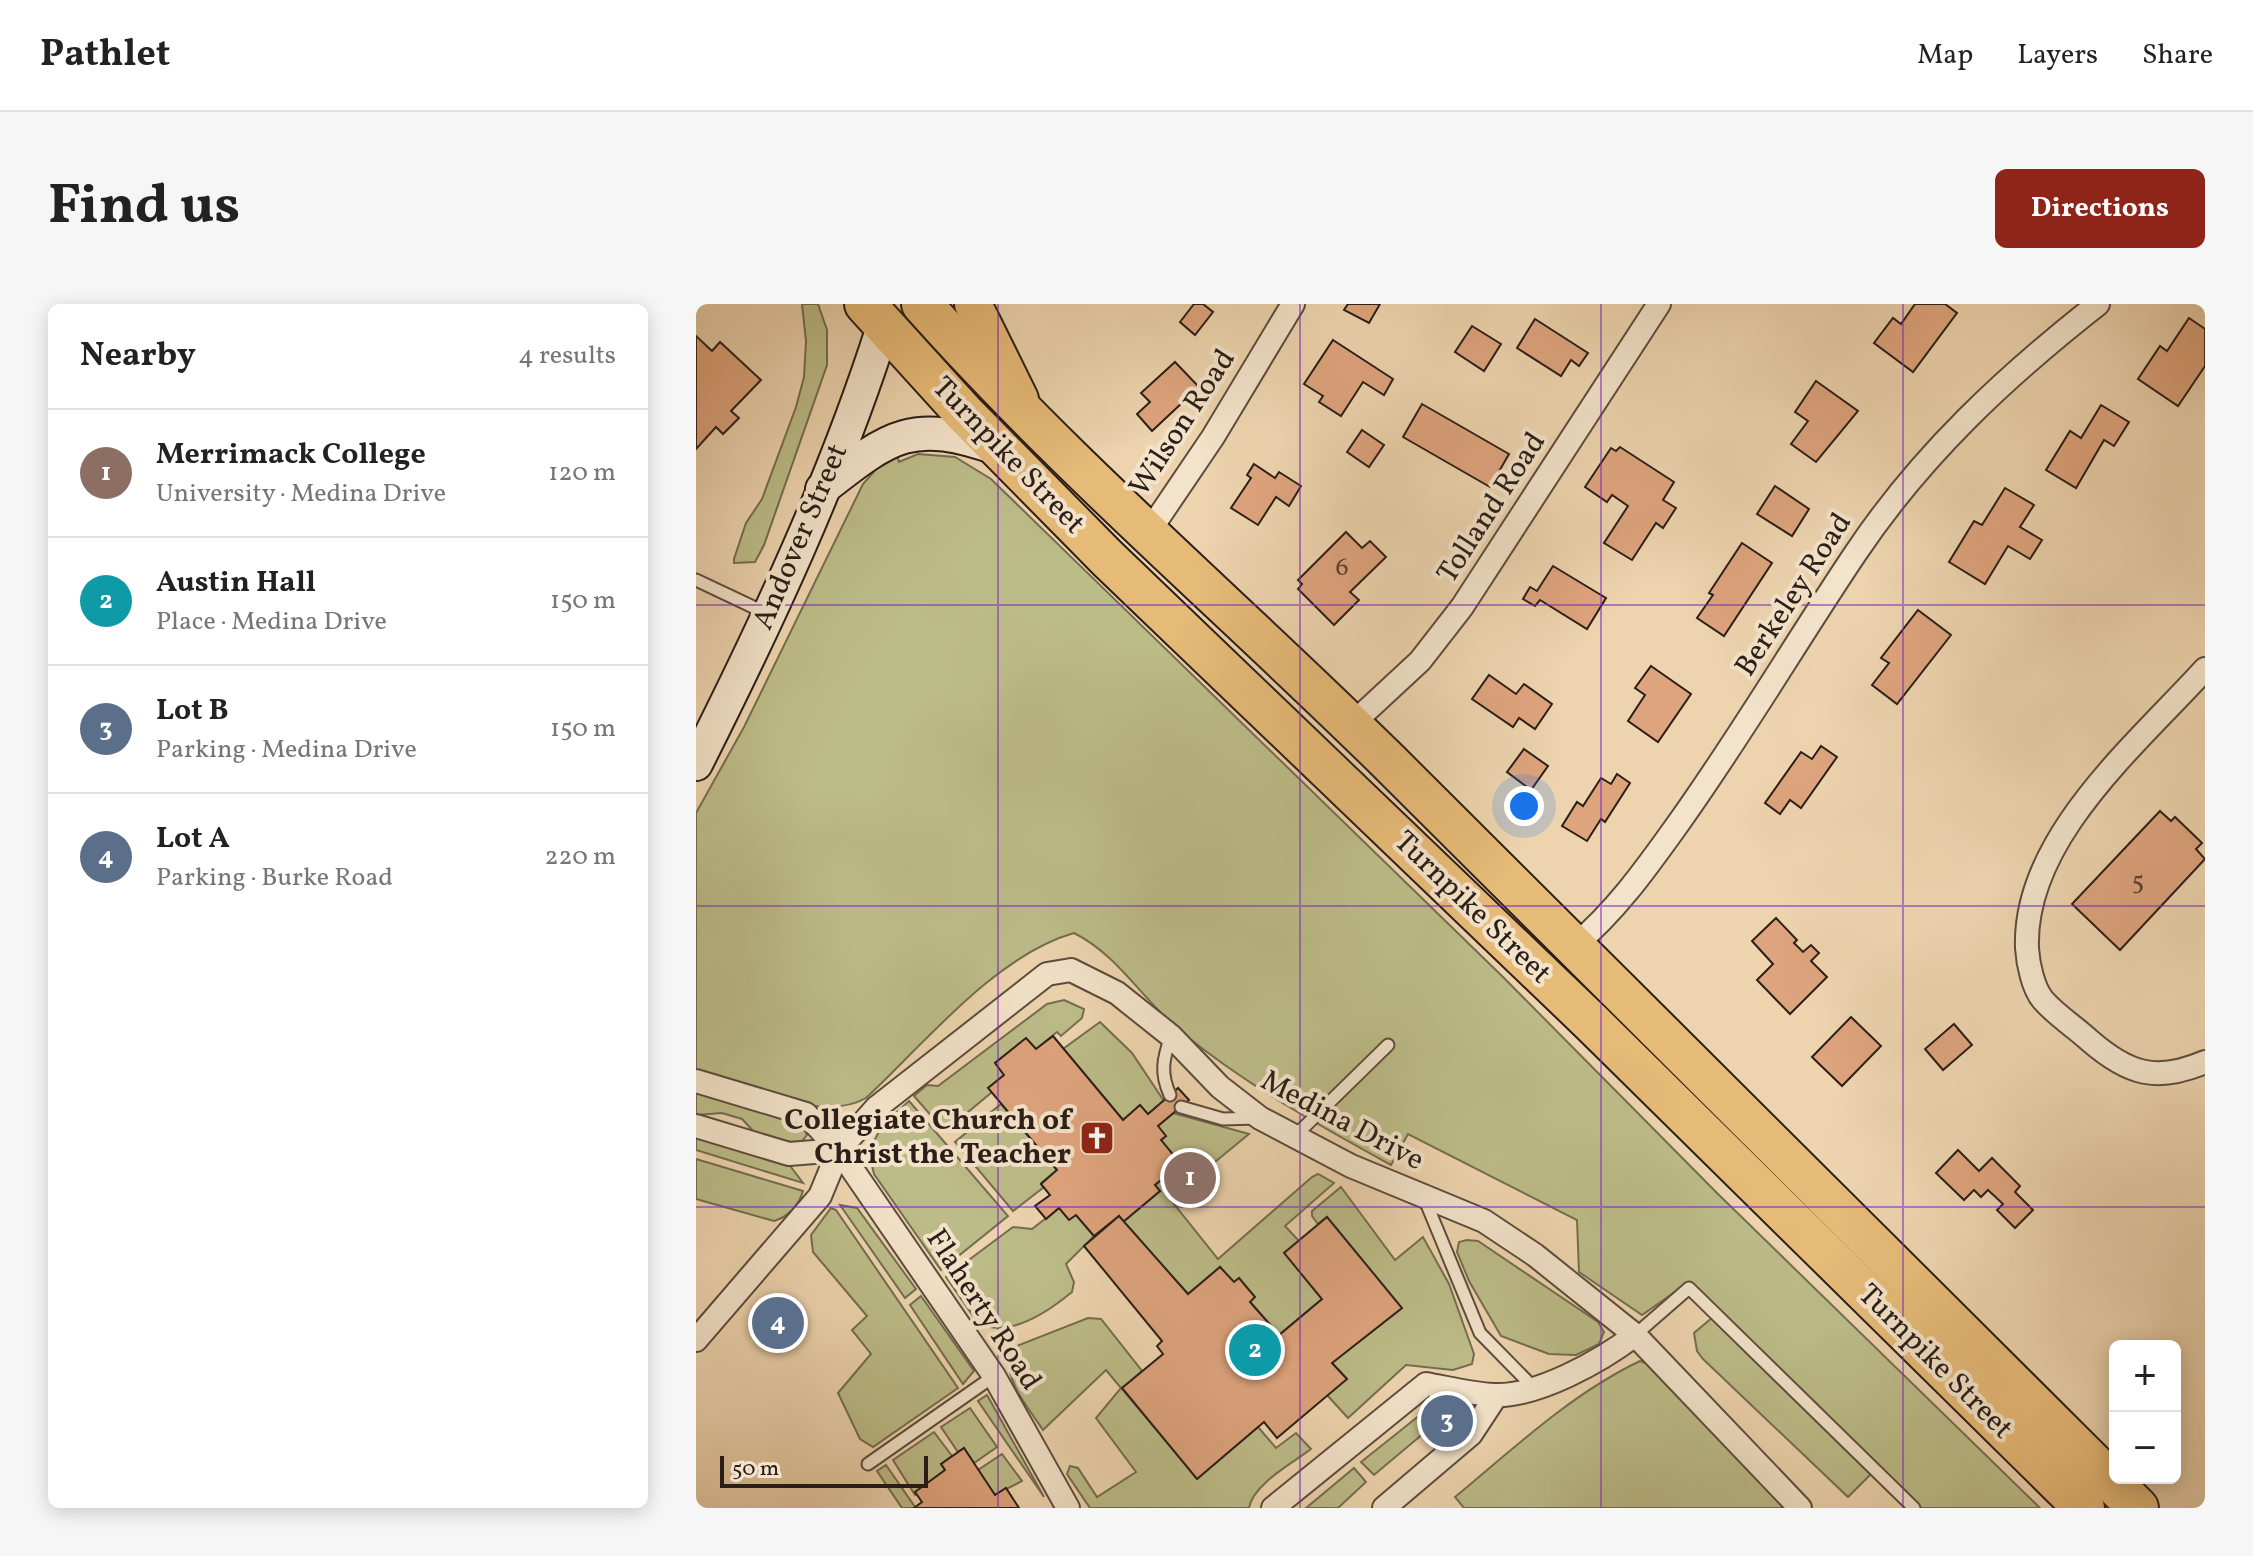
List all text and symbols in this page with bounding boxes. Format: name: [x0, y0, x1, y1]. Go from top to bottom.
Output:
text: Pathlet: [40, 29, 170, 82]
text: Map: [1917, 36, 1973, 75]
text: Layers: [2017, 36, 2098, 75]
text: Share: [2142, 36, 2213, 75]
text: Find us: [48, 169, 240, 247]
button: Directions: [1995, 169, 2205, 248]
text: Nearby: [80, 333, 196, 380]
text: 4 results: [518, 338, 616, 374]
street label: Wilson Road: [1120, 341, 1246, 505]
street label: Turnpike Street: [922, 368, 1094, 544]
street label: Tolland Road: [1427, 424, 1557, 592]
text: Merrimack College: [156, 434, 426, 476]
street label: Andover Street: [743, 437, 859, 637]
text: 1: [101, 455, 111, 491]
text: 120 m: [548, 455, 616, 491]
text: University · Medina Drive: [156, 476, 446, 512]
street label: Berkeley Road: [1725, 505, 1863, 685]
house number: 6: [1335, 550, 1349, 586]
text: Austin Hall: [156, 562, 316, 604]
text: 2: [99, 583, 113, 619]
text: 150 m: [550, 583, 616, 619]
text: Place · Medina Drive: [156, 604, 387, 640]
text: Lot B: [156, 690, 229, 732]
text: 3: [99, 711, 113, 747]
text: 150 m: [550, 711, 616, 747]
text: Parking · Medina Drive: [156, 732, 417, 768]
your location: [1504, 786, 1544, 826]
text: Lot A: [156, 818, 230, 860]
street label: Turnpike Street: [1384, 822, 1560, 994]
text: 4: [98, 839, 114, 875]
text: 220 m: [544, 839, 616, 875]
text: Parking · Burke Road: [156, 860, 393, 896]
house number: 5: [2132, 864, 2144, 900]
street label: Medina Drive: [1253, 1060, 1431, 1182]
place label: Collegiate Church of Christ the Teacher: [784, 1100, 1073, 1176]
church icon: Collegiate Church of Christ the Teacher: [1078, 1119, 1116, 1157]
pin: 1: [1164, 1148, 1216, 1208]
street label: Flaherty Road: [915, 1221, 1051, 1399]
street label: Turnpike Street: [1848, 1275, 2022, 1449]
pin: 4: [752, 1293, 804, 1353]
pin: 2: [1229, 1320, 1281, 1380]
map controls: [2109, 1340, 2181, 1484]
button: +: [2109, 1340, 2181, 1412]
pin: 3: [1421, 1391, 1473, 1451]
button: −: [2109, 1412, 2181, 1484]
scale bar: [720, 1452, 928, 1488]
text: 50 m: [732, 1454, 779, 1485]

